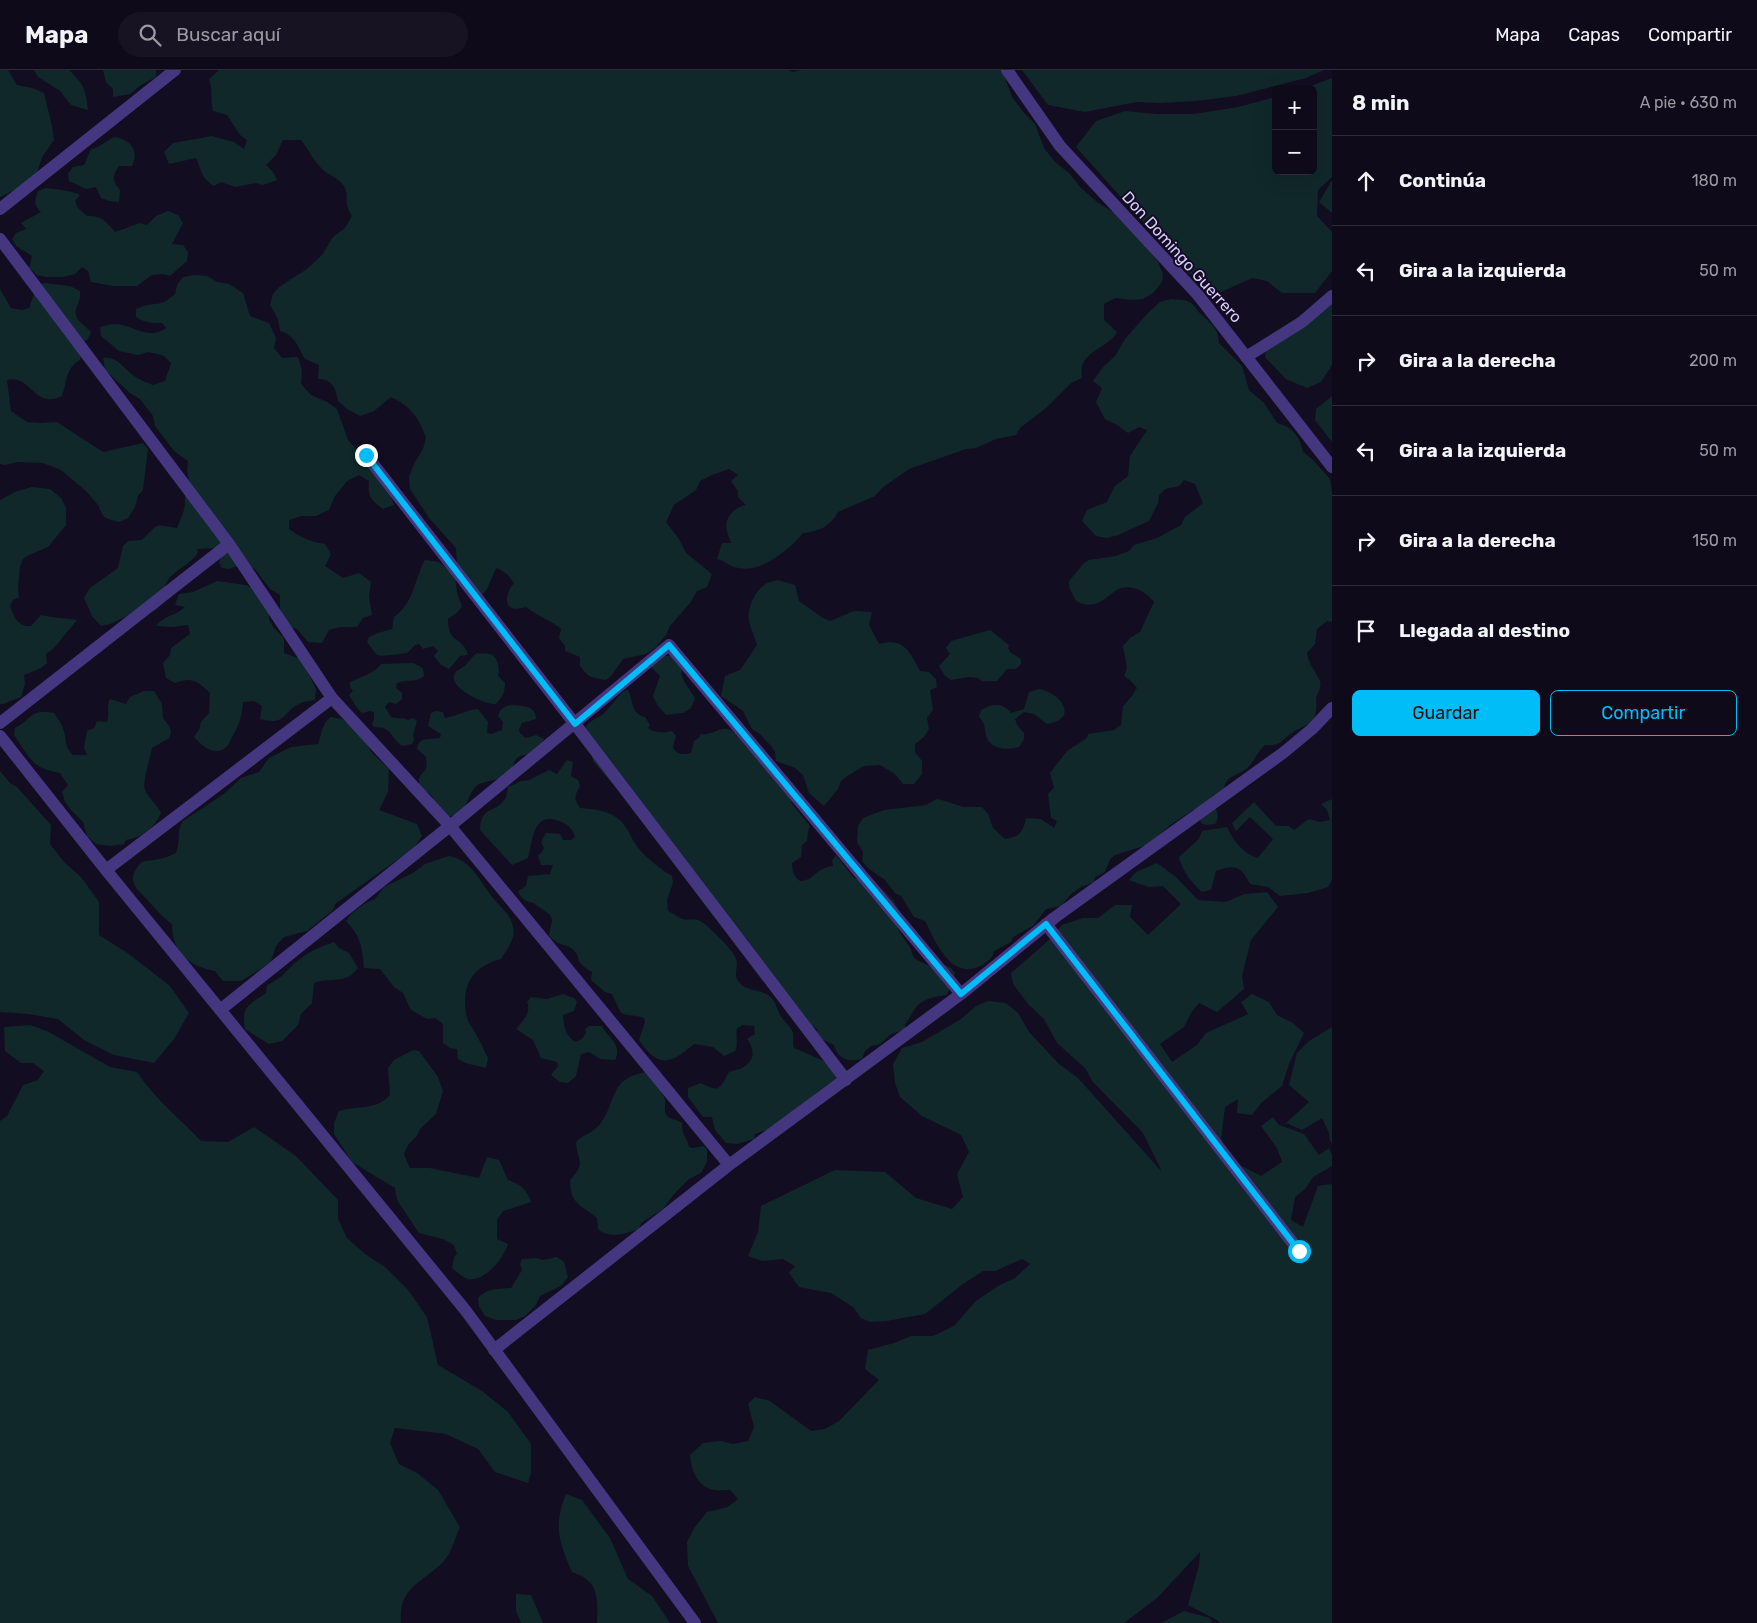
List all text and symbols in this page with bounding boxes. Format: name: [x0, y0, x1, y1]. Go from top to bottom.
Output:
search box: [118, 12, 468, 57]
text: Mapa: [25, 21, 88, 49]
icon: search: [136, 21, 164, 49]
text: Buscar aquí: [176, 23, 280, 46]
text: Mapa: [1495, 24, 1540, 46]
text: Capas: [1568, 24, 1620, 46]
text: Compartir: [1648, 24, 1732, 46]
map controls: [1272, 85, 1317, 175]
button: +: [1272, 85, 1317, 130]
text: 8 min: [1352, 90, 1409, 115]
text: A pie · 630 m: [1640, 93, 1737, 112]
button: −: [1272, 130, 1317, 175]
icon: ahead: [1352, 167, 1380, 195]
text: Continúa: [1399, 169, 1486, 192]
text: 180 m: [1692, 171, 1737, 190]
street label: Don Domingo Guerrero: [1118, 187, 1246, 327]
icon: left: [1352, 257, 1380, 285]
text: Gira a la izquierda: [1399, 259, 1566, 282]
text: 50 m: [1699, 261, 1737, 280]
icon: right: [1352, 347, 1380, 375]
text: Gira a la derecha: [1399, 349, 1556, 372]
text: 200 m: [1689, 351, 1737, 370]
icon: left: [1352, 437, 1380, 465]
text: Gira a la izquierda: [1399, 439, 1566, 462]
text: 50 m: [1699, 441, 1737, 460]
route end: [355, 444, 378, 467]
icon: right: [1352, 527, 1380, 555]
text: Gira a la derecha: [1399, 529, 1556, 552]
text: 150 m: [1692, 531, 1737, 550]
icon: arrive: [1352, 617, 1380, 645]
text: Llegada al destino: [1399, 619, 1570, 642]
button: Guardar: [1352, 690, 1540, 736]
button: Compartir: [1550, 690, 1737, 736]
route start: [1288, 1240, 1311, 1263]

